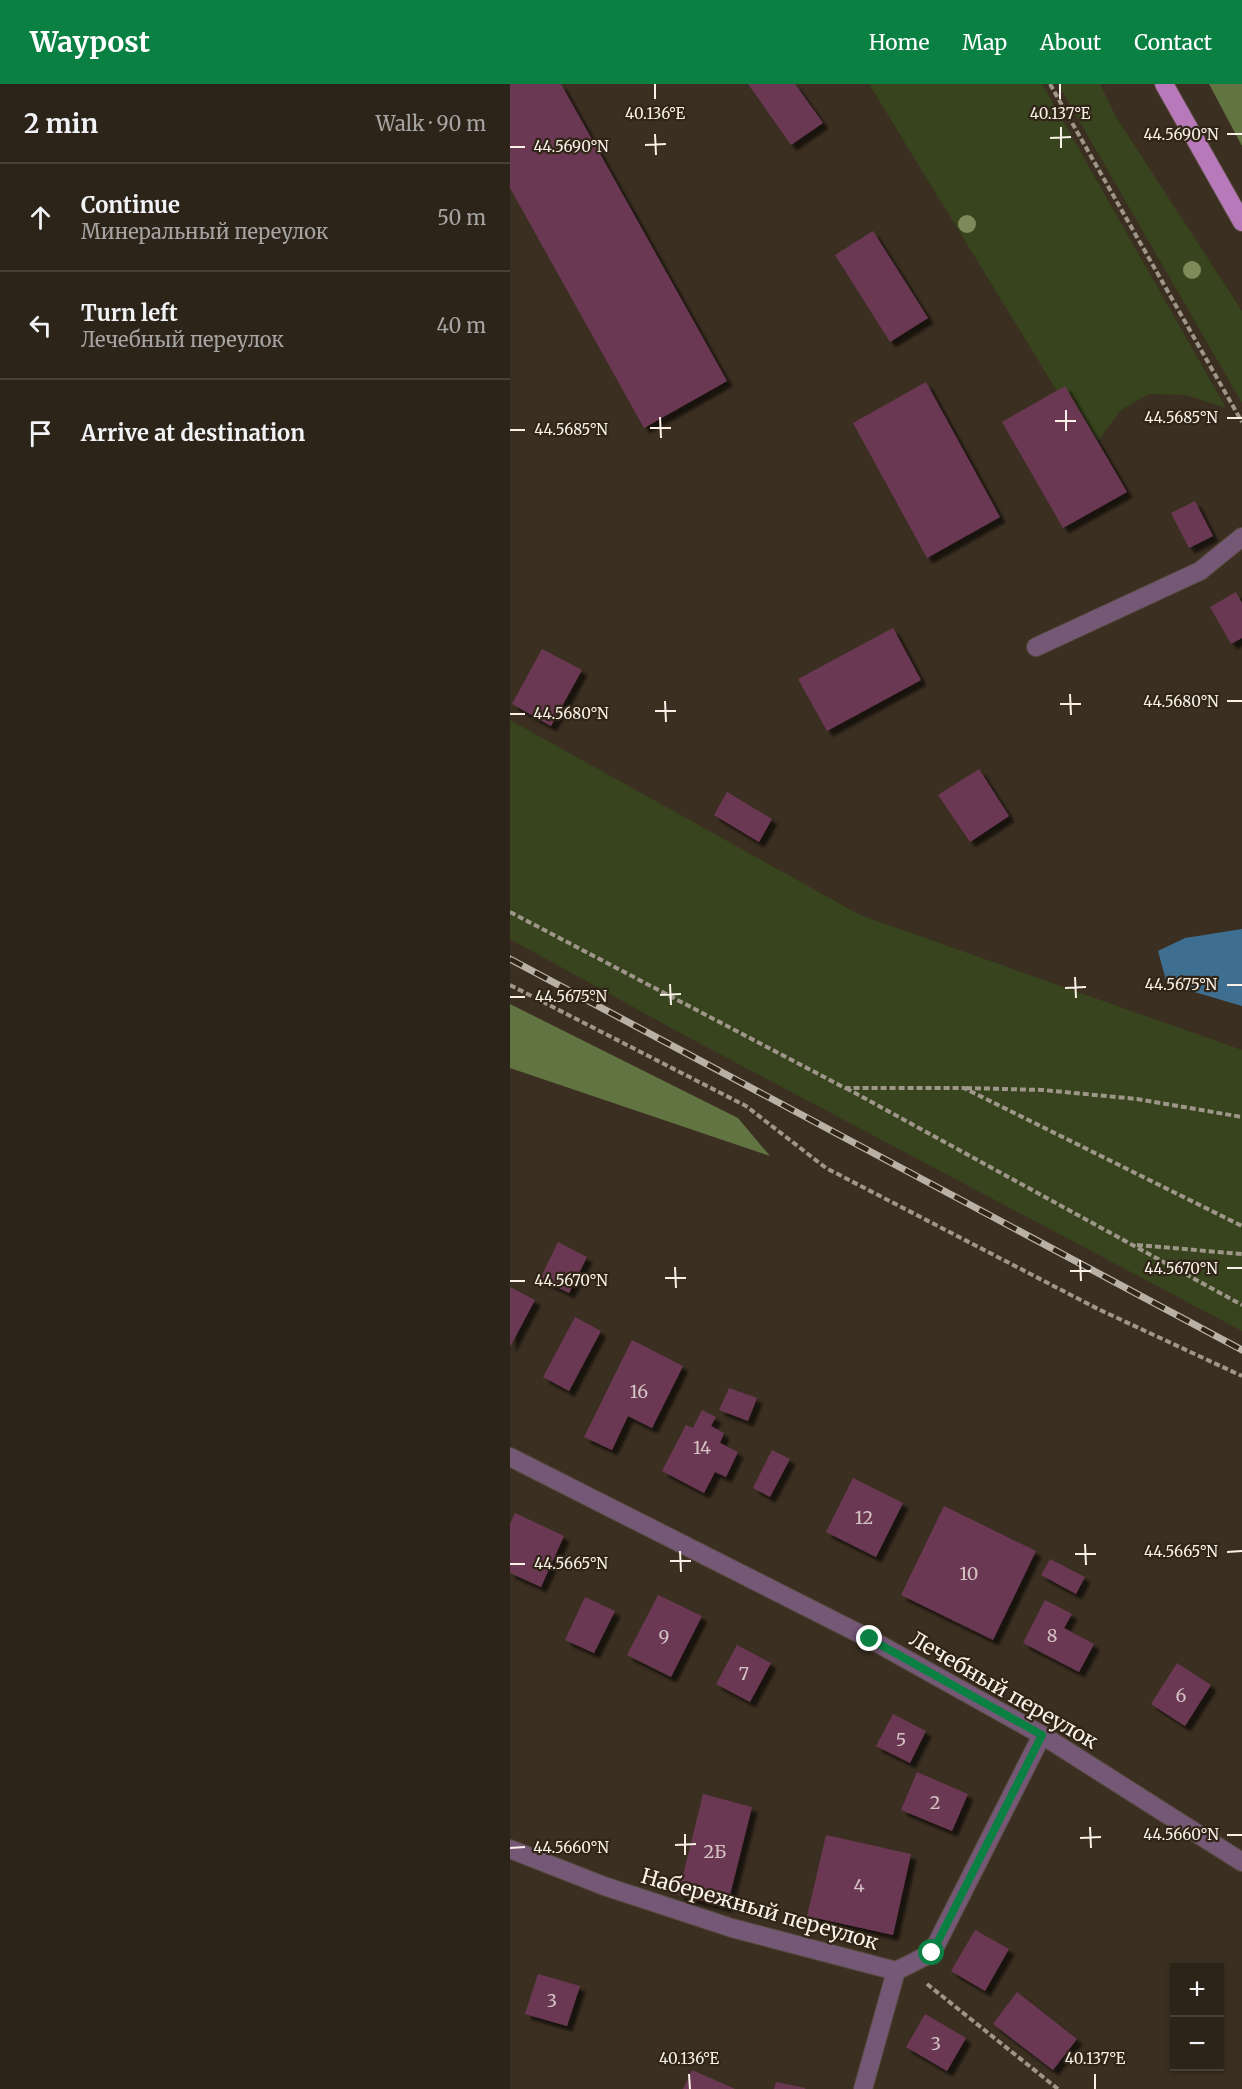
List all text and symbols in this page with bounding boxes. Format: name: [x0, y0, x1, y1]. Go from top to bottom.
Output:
text: Waypost: [30, 24, 150, 60]
text: Home: [869, 29, 929, 56]
text: Map: [962, 29, 1007, 56]
text: About: [1040, 29, 1101, 56]
text: Contact: [1134, 29, 1212, 56]
text: 40.136°E: [625, 104, 685, 123]
text: 40.137°E: [1030, 104, 1091, 123]
text: 2 min: [24, 107, 98, 140]
text: Walk · 90 m: [376, 111, 486, 136]
text: 44.5690°N: [1143, 125, 1219, 144]
text: 44.5690°N: [533, 137, 609, 156]
text: Continue: [81, 191, 180, 219]
icon: ahead: [24, 201, 57, 234]
text: 50 m: [437, 205, 486, 230]
text: Минеральный переулок: [81, 219, 328, 244]
text: Turn left: [81, 299, 178, 327]
icon: left: [24, 309, 57, 342]
text: 40 m: [436, 313, 486, 338]
text: Лечебный переулок: [81, 327, 284, 352]
text: 44.5685°N: [1144, 408, 1218, 427]
icon: arrive: [24, 417, 57, 450]
text: Arrive at destination: [81, 419, 305, 447]
text: 44.5685°N: [534, 420, 608, 439]
text: 44.5680°N: [1143, 692, 1219, 711]
text: 44.5680°N: [533, 704, 609, 723]
text: 44.5675°N: [1145, 975, 1218, 994]
text: 44.5675°N: [535, 987, 608, 1006]
text: 44.5670°N: [1144, 1259, 1218, 1278]
text: 44.5670°N: [534, 1271, 608, 1290]
house number: 16: [630, 1380, 648, 1403]
house number: 14: [693, 1436, 711, 1459]
house number: 12: [855, 1506, 873, 1529]
text: 44.5665°N: [1144, 1542, 1218, 1561]
text: 44.5665°N: [534, 1554, 608, 1573]
house number: 10: [960, 1562, 978, 1585]
house number: 8: [1047, 1624, 1057, 1647]
house number: 9: [659, 1625, 669, 1648]
route end: [856, 1625, 882, 1651]
street label: Лечебный переулок: [905, 1625, 1103, 1755]
house number: 7: [739, 1662, 749, 1685]
house number: 6: [1176, 1684, 1187, 1707]
house number: 5: [896, 1728, 906, 1751]
house number: 2: [930, 1791, 940, 1814]
text: 44.5660°N: [1143, 1825, 1219, 1844]
text: 44.5660°N: [533, 1838, 609, 1857]
house number: 2Б: [704, 1840, 726, 1863]
street label: Набережный переулок: [638, 1862, 882, 1956]
house number: 4: [853, 1874, 865, 1897]
route start: [918, 1939, 944, 1965]
map controls: [1170, 1963, 1224, 2071]
button: +: [1170, 1963, 1224, 2017]
house number: 3: [547, 1989, 557, 2012]
button: −: [1170, 2017, 1224, 2071]
house number: 3: [931, 2032, 941, 2055]
text: 40.136°E: [659, 2049, 719, 2068]
text: 40.137°E: [1065, 2049, 1126, 2068]

